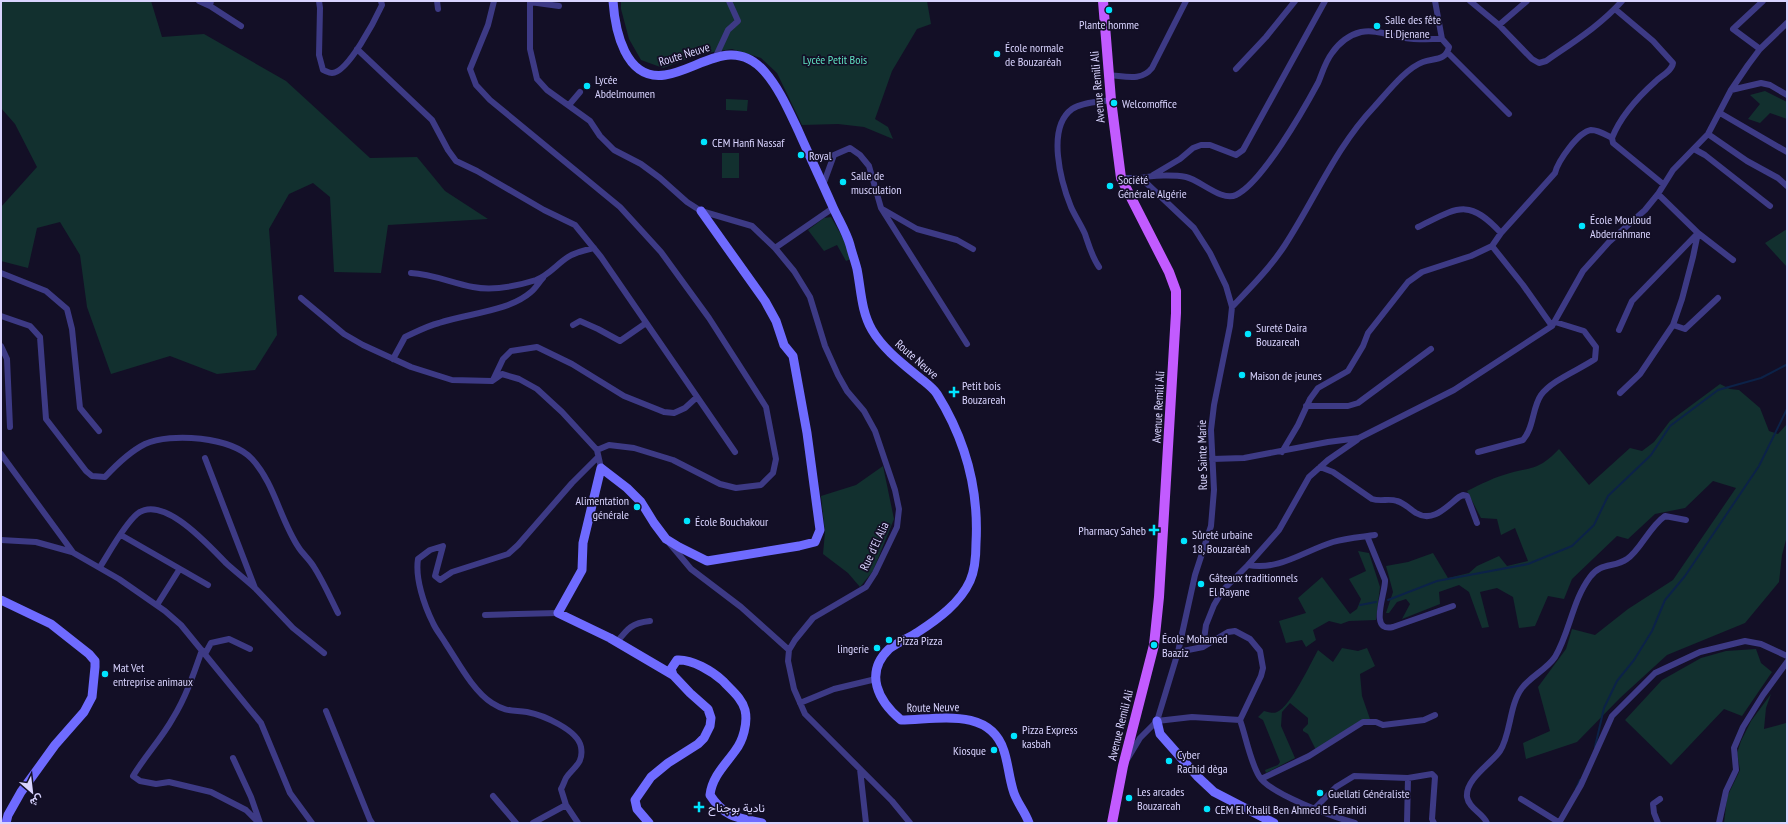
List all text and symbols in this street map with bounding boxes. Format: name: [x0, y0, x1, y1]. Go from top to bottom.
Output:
marker: Plante homme: [1104, 5, 1114, 15]
place label: Salle des fête El Djenane: [1385, 12, 1441, 41]
place label: Plante homme: [1079, 17, 1139, 32]
marker: Salle des fête El Djenane: [1372, 21, 1382, 31]
street label: Route Neuve: [657, 39, 711, 69]
place label: École normale de Bouzaréah: [1005, 40, 1064, 69]
marker: École normale de Bouzaréah: [992, 49, 1002, 59]
street label: Avenue Remili Ali: [1086, 50, 1108, 124]
park label: Lycée Petit Bois: [803, 52, 867, 67]
place label: Lycée Abdelmoumen: [595, 72, 655, 101]
marker: Lycée Abdelmoumen: [582, 81, 592, 91]
place label: Welcomoffice: [1122, 96, 1177, 111]
marker: Welcomoffice: [1109, 98, 1119, 108]
place label: CEM Hanfi Nassaf: [712, 135, 785, 150]
marker: CEM Hanfi Nassaf: [699, 137, 709, 147]
place label: Royal: [809, 148, 832, 163]
marker: Royal: [796, 150, 806, 160]
place label: Salle de musculation: [851, 168, 902, 197]
place label: Société Générale Algérie: [1118, 172, 1187, 201]
marker: Salle de musculation: [838, 177, 848, 187]
marker: Société Générale Algérie: [1105, 181, 1115, 191]
place label: École Mouloud Abderrahmane: [1590, 212, 1651, 241]
marker: École Mouloud Abderrahmane: [1577, 221, 1587, 231]
place label: Sureté Daira Bouzareah: [1256, 320, 1307, 349]
marker: Sureté Daira Bouzareah: [1243, 329, 1253, 339]
street label: Route Neuve: [892, 336, 942, 382]
place label: Maison de jeunes: [1250, 368, 1322, 383]
marker: Maison de jeunes: [1237, 370, 1247, 380]
street label: Avenue Remili Ali: [1149, 371, 1167, 443]
place label: Petit bois Bouzareah: [962, 378, 1006, 407]
marker: Petit bois Bouzareah: [949, 387, 959, 397]
street label: Rue Sainte Marie: [1194, 420, 1210, 490]
place label: Alimentation générale: [575, 493, 629, 522]
marker: Alimentation générale: [632, 502, 642, 512]
place label: École Bouchakour: [695, 514, 769, 529]
marker: École Bouchakour: [682, 516, 692, 526]
street label: Rue d'El Alia: [856, 519, 892, 573]
place label: Pharmacy Saheb: [1078, 523, 1146, 538]
marker: Pharmacy Saheb: [1149, 525, 1159, 535]
place label: Sûreté urbaine 18, Bouzaréah: [1192, 527, 1253, 556]
marker: Sûreté urbaine 18, Bouzaréah: [1179, 536, 1189, 546]
place label: Gâteaux traditionnels El Rayane: [1209, 570, 1298, 599]
marker: Gâteaux traditionnels El Rayane: [1196, 579, 1206, 589]
place label: École Mohamed Baaziz: [1162, 631, 1228, 660]
place label: Pizza Pizza: [897, 633, 943, 648]
marker: Pizza Pizza: [884, 635, 894, 645]
marker: École Mohamed Baaziz: [1149, 640, 1159, 650]
place label: lingerie: [837, 641, 869, 656]
marker: lingerie: [872, 643, 882, 653]
place label: Mat Vet entreprise animaux: [113, 660, 193, 689]
marker: Mat Vet entreprise animaux: [100, 669, 110, 679]
street label: Avenue Remili Ali: [1104, 688, 1136, 762]
street label: Route Neuve: [907, 699, 959, 715]
place label: Pizza Express kasbah: [1022, 722, 1078, 751]
marker: Pizza Express kasbah: [1009, 731, 1019, 741]
place label: Kiosque: [953, 743, 986, 758]
marker: Kiosque: [989, 745, 999, 755]
place label: Cyber Rachid dèga: [1177, 747, 1228, 776]
marker: Cyber Rachid dèga: [1164, 756, 1174, 766]
north arrow: [12, 772, 52, 812]
place label: Les arcades Bouzareah: [1137, 784, 1184, 813]
place label: Guellati Généraliste: [1328, 786, 1410, 801]
marker: Guellati Généraliste: [1315, 788, 1325, 798]
text: ش: [28, 792, 46, 810]
marker: Les arcades Bouzareah: [1124, 793, 1134, 803]
place label: نادية بوجناح: [708, 800, 765, 817]
marker: نادية بوجناح: [693, 801, 705, 813]
place label: CEM El Khalil Ben Ahmed El Farahidi: [1215, 802, 1367, 817]
marker: CEM El Khalil Ben Ahmed El Farahidi: [1202, 804, 1212, 814]

